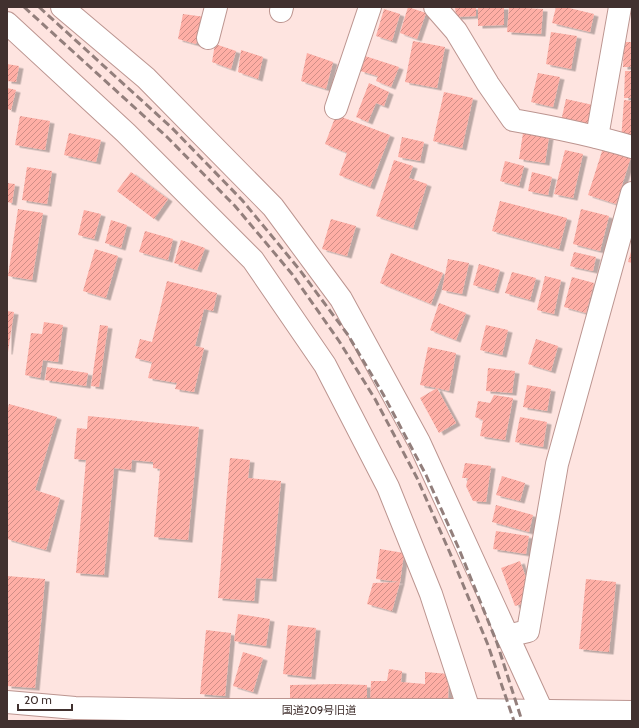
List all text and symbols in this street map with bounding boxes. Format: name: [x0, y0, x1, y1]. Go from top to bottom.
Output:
scale bar: [18, 686, 72, 712]
text: 20 m: [24, 692, 52, 707]
street label: 国道209号旧道: [282, 703, 356, 717]

